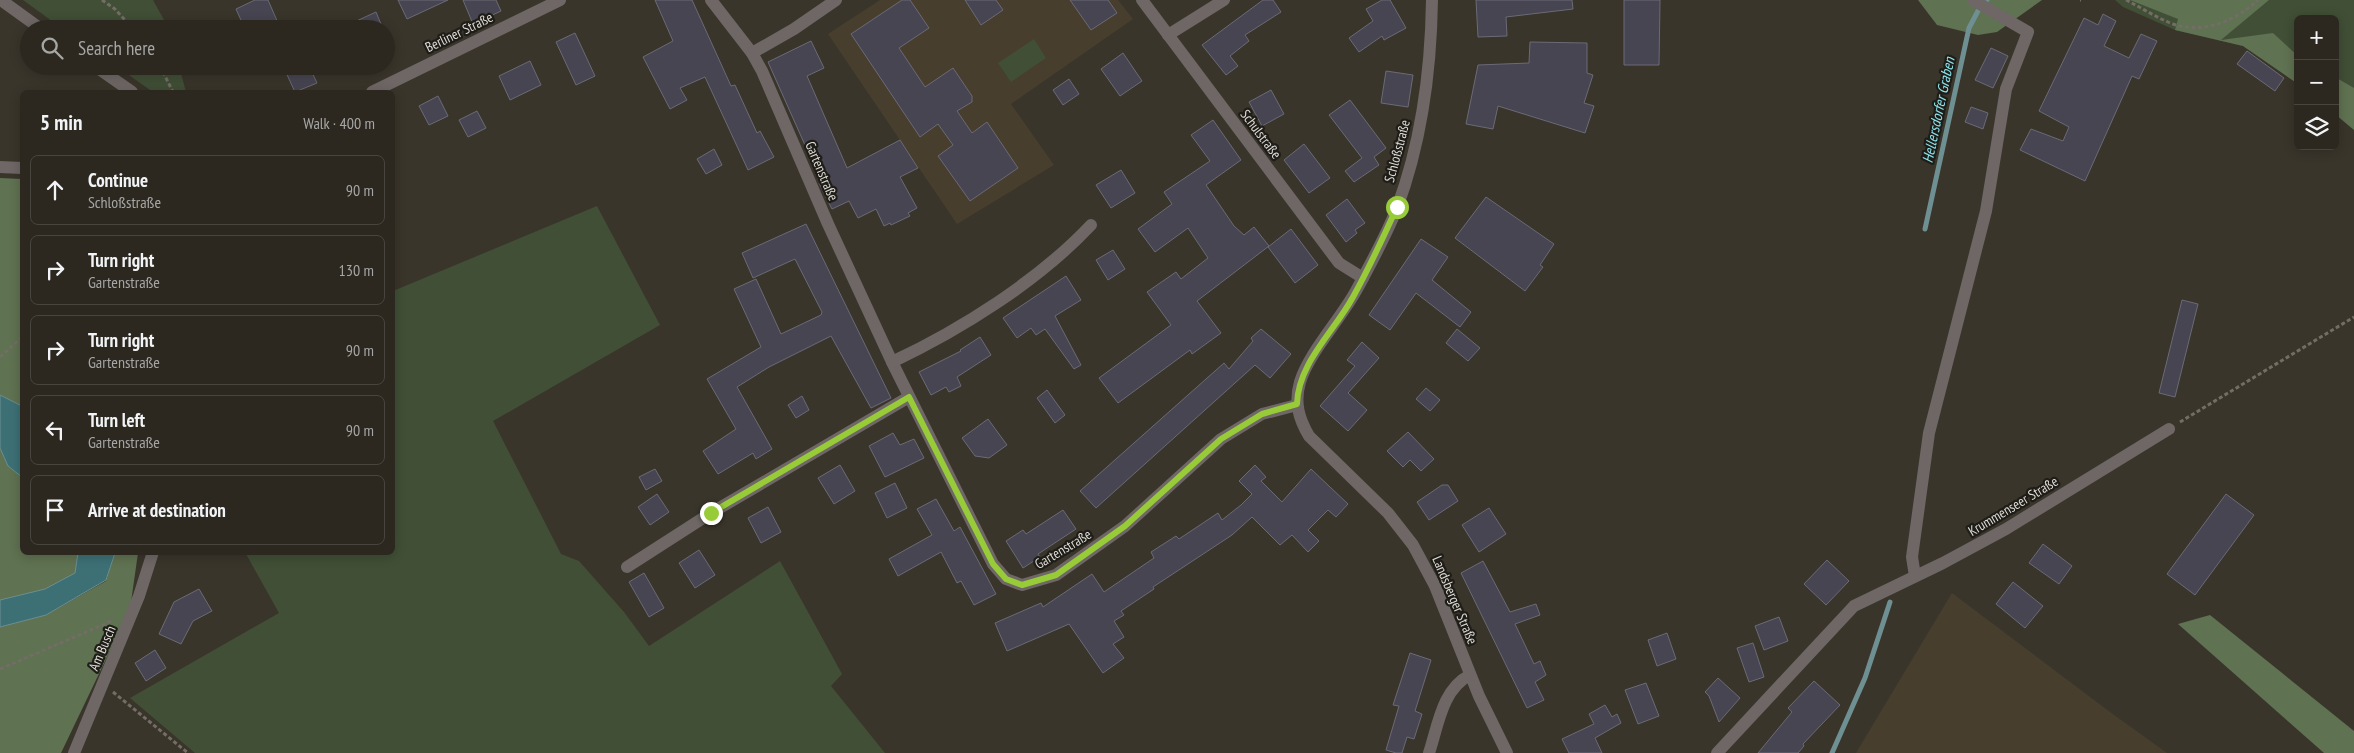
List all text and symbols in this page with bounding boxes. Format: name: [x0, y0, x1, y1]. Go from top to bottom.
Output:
street label: Berliner Straße: [422, 8, 496, 56]
map controls: [2294, 15, 2339, 150]
button: +: [2294, 15, 2339, 60]
search box: [20, 20, 395, 75]
icon: search: [38, 34, 66, 62]
text: Search here: [78, 36, 155, 60]
water label: Hellersdorfer Graben: [1918, 54, 1959, 165]
button: −: [2294, 60, 2339, 105]
button: layers: [2294, 105, 2339, 150]
street label: Schulstraße: [1237, 106, 1286, 162]
text: 5 min: [40, 109, 82, 136]
text: Walk · 400 m: [303, 113, 375, 133]
street label: Schloßstraße: [1380, 118, 1414, 184]
street label: Gartenstraße: [801, 139, 843, 204]
text: Continue: [88, 168, 148, 192]
icon: ahead: [41, 176, 69, 204]
text: 90 m: [346, 180, 374, 200]
text: Schloßstraße: [88, 192, 161, 212]
route start: [1386, 196, 1409, 219]
text: Turn right: [88, 248, 154, 272]
icon: right: [41, 256, 69, 284]
text: 130 m: [339, 260, 374, 280]
text: Gartenstraße: [88, 272, 160, 292]
text: Turn right: [88, 328, 154, 352]
icon: right: [41, 336, 69, 364]
text: 90 m: [346, 340, 374, 360]
text: Gartenstraße: [88, 352, 160, 372]
text: Turn left: [88, 408, 145, 432]
icon: left: [41, 416, 69, 444]
text: 90 m: [346, 420, 374, 440]
text: Gartenstraße: [88, 432, 160, 452]
street label: Krummenseer Straße: [1965, 472, 2061, 540]
icon: arrive: [41, 496, 69, 524]
text: Arrive at destination: [88, 498, 226, 522]
route end: [700, 502, 723, 525]
street label: Gartenstraße: [1031, 525, 1095, 573]
street label: Landsberger Straße: [1428, 553, 1482, 647]
street label: Am Busch: [84, 623, 120, 673]

